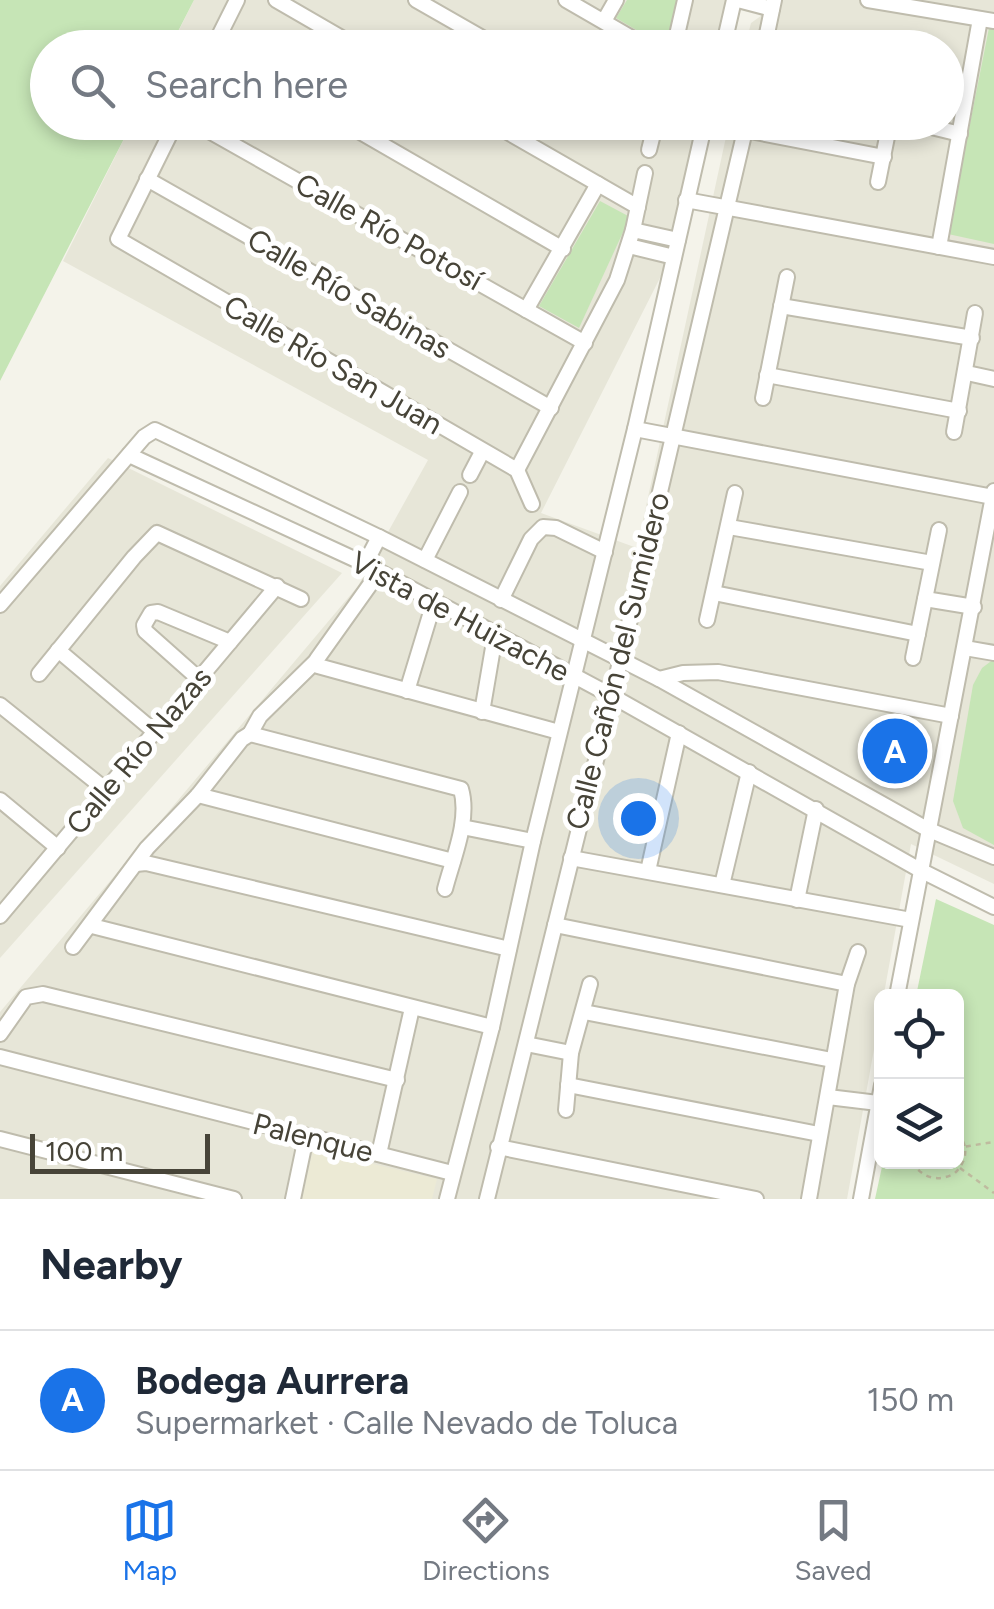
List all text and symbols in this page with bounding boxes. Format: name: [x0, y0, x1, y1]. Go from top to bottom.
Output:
search box: [30, 30, 964, 140]
icon: search: [65, 58, 120, 113]
text: Search here: [145, 62, 348, 108]
street label: Calle Río Potosí: [289, 165, 491, 299]
street label: Calle Río Sabinas: [241, 220, 458, 367]
street label: Calle Río San Juan: [217, 287, 449, 442]
street label: Calle Cañón del Sumidero: [558, 488, 677, 833]
street label: Vista de Huizache: [344, 543, 576, 690]
street label: Calle Río Nazas: [58, 660, 219, 842]
pin: A: [862, 714, 928, 788]
your location: [613, 793, 664, 844]
map controls: [874, 989, 964, 1169]
button: locate: [874, 989, 964, 1079]
button: layers: [874, 1079, 964, 1169]
street label: Palenque: [249, 1105, 377, 1170]
scale bar: [30, 1129, 210, 1174]
text: 100 m: [45, 1134, 123, 1168]
text: Nearby: [40, 1239, 182, 1290]
text: Bodega Aurrera: [135, 1358, 409, 1404]
text: A: [61, 1381, 84, 1419]
text: 150 m: [867, 1381, 954, 1419]
text: Supermarket · Calle Nevado de Toluca: [135, 1404, 678, 1442]
tab: Map: [122, 1493, 177, 1587]
tab: Directions: [422, 1493, 550, 1587]
tab: Saved: [794, 1493, 872, 1587]

